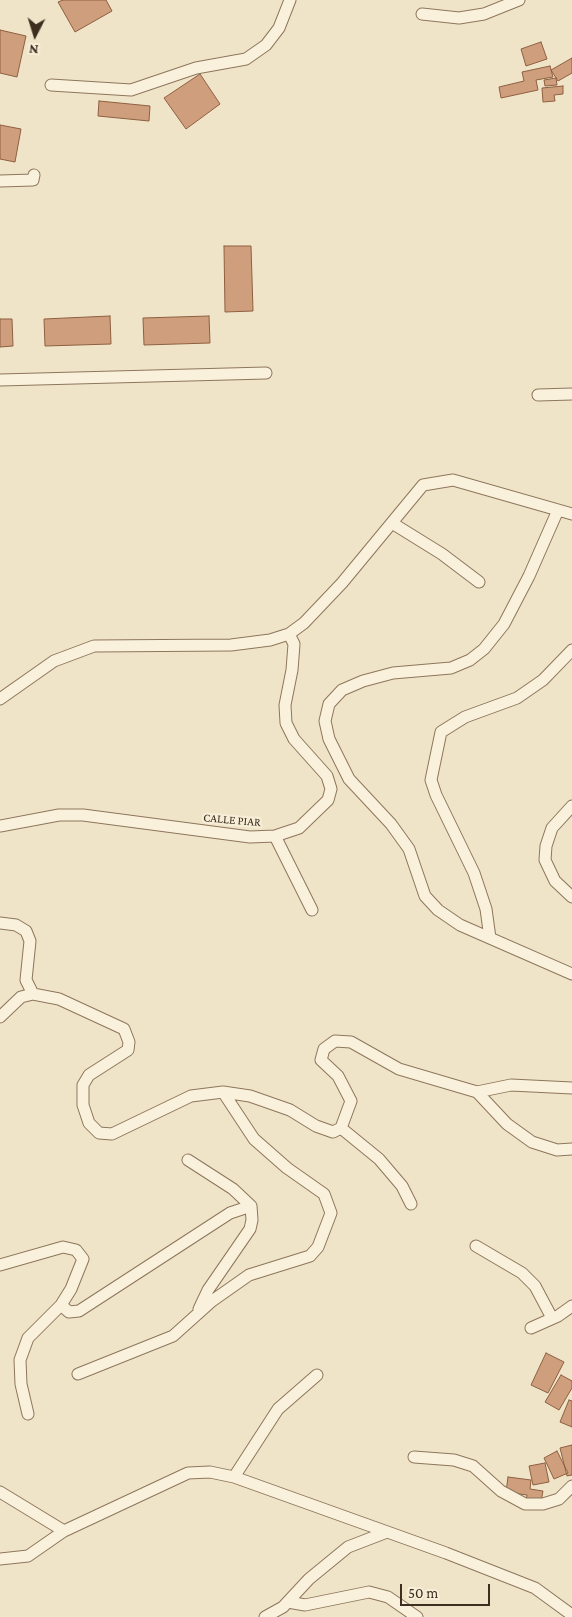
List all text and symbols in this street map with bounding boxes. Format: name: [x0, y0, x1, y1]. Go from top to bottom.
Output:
north arrow: [10, 10, 60, 60]
text: N: [28, 42, 39, 58]
street label: CALLE PIAR: [203, 810, 261, 830]
scale bar: [402, 1574, 492, 1606]
text: 50 m: [408, 1585, 438, 1601]

